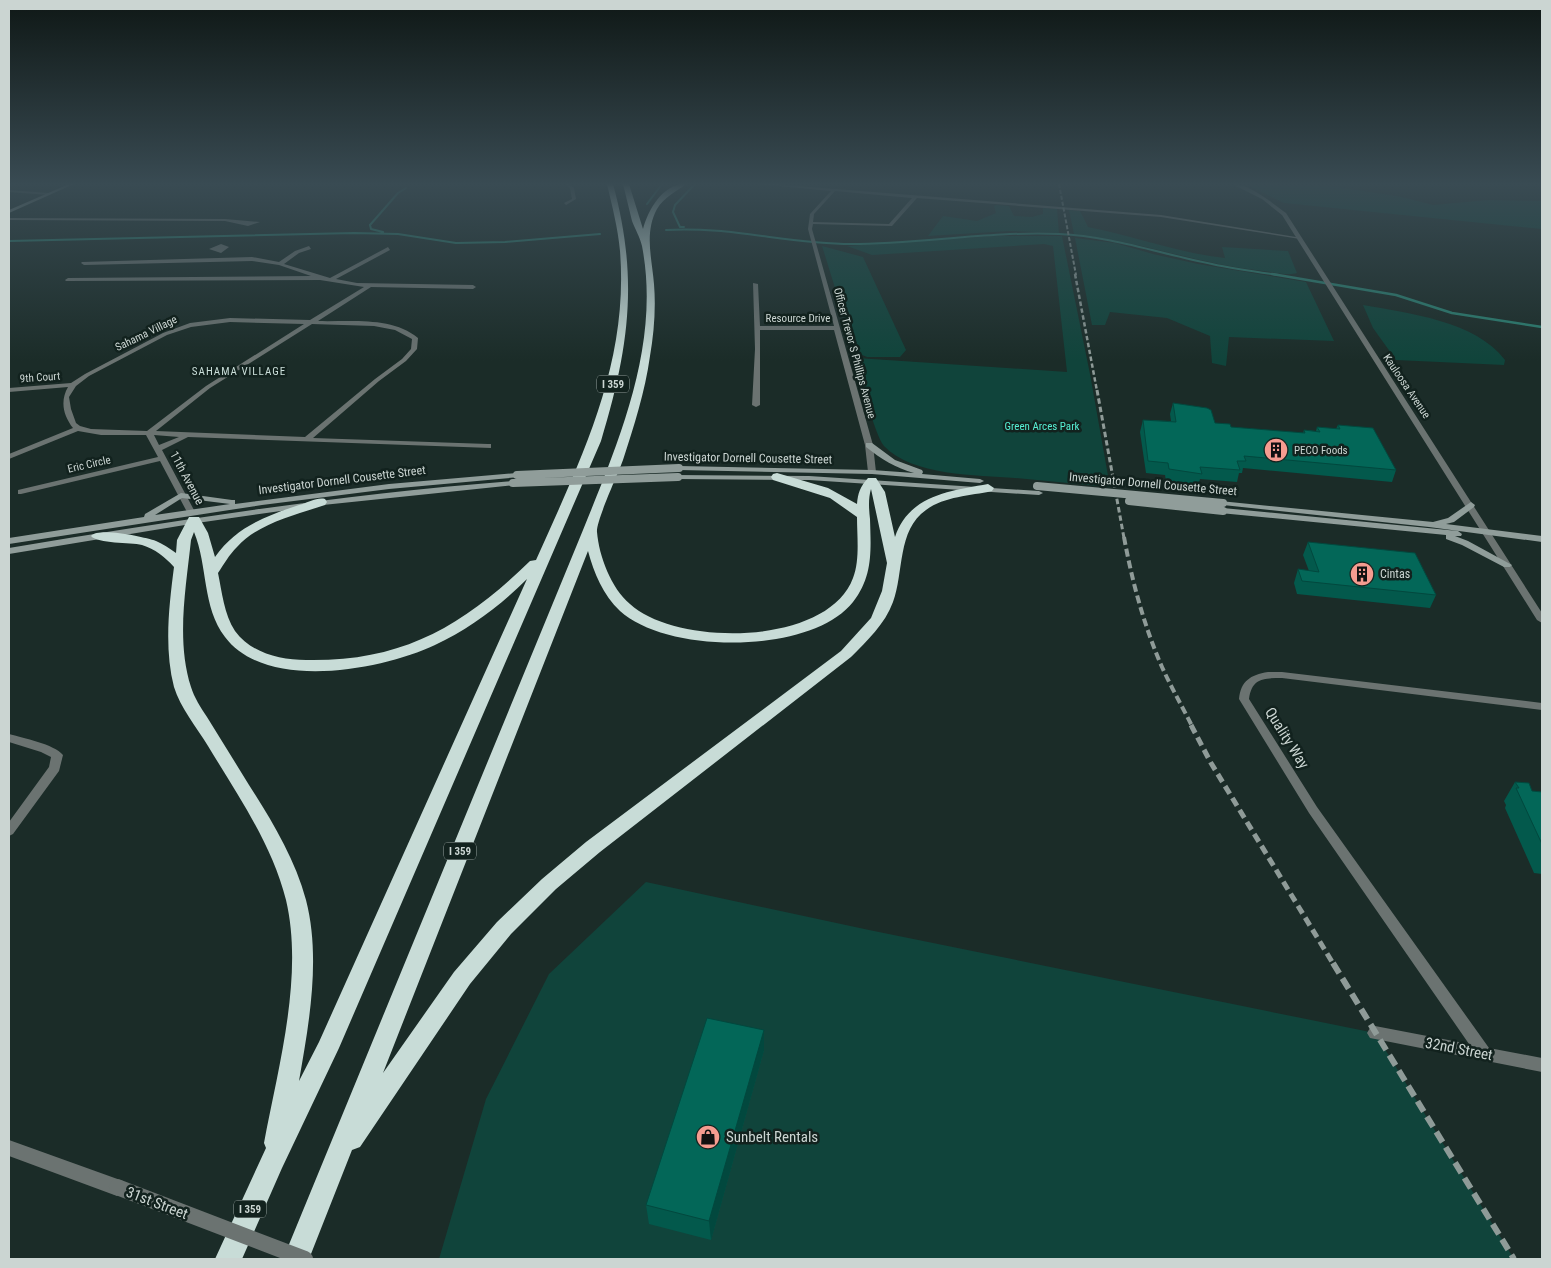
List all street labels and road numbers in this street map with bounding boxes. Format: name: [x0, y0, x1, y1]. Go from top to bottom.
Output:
street label: Officer Trevor S Phillips Avenue: [831, 286, 878, 420]
street label: Resource Drive: [766, 312, 830, 325]
street label: Sahama Village: [113, 313, 179, 354]
street label: Kauloosa Avenue: [1380, 352, 1433, 421]
street label: 9th Court: [19, 370, 61, 385]
road number: I 359: [597, 376, 629, 392]
street label: 11th Avenue: [167, 449, 207, 507]
street label: Investigator Dornell Cousette Street: [664, 450, 833, 466]
street label: Eric Circle: [66, 453, 112, 476]
street label: Investigator Dornell Cousette Street: [258, 463, 427, 497]
street label: Investigator Dornell Cousette Street: [1069, 470, 1238, 498]
street label: Quality Way: [1261, 704, 1313, 772]
road number: I 359: [444, 842, 476, 859]
street label: 32nd Street: [1424, 1034, 1494, 1064]
street label: 31st Street: [124, 1183, 190, 1223]
road number: I 359: [234, 1200, 266, 1218]

